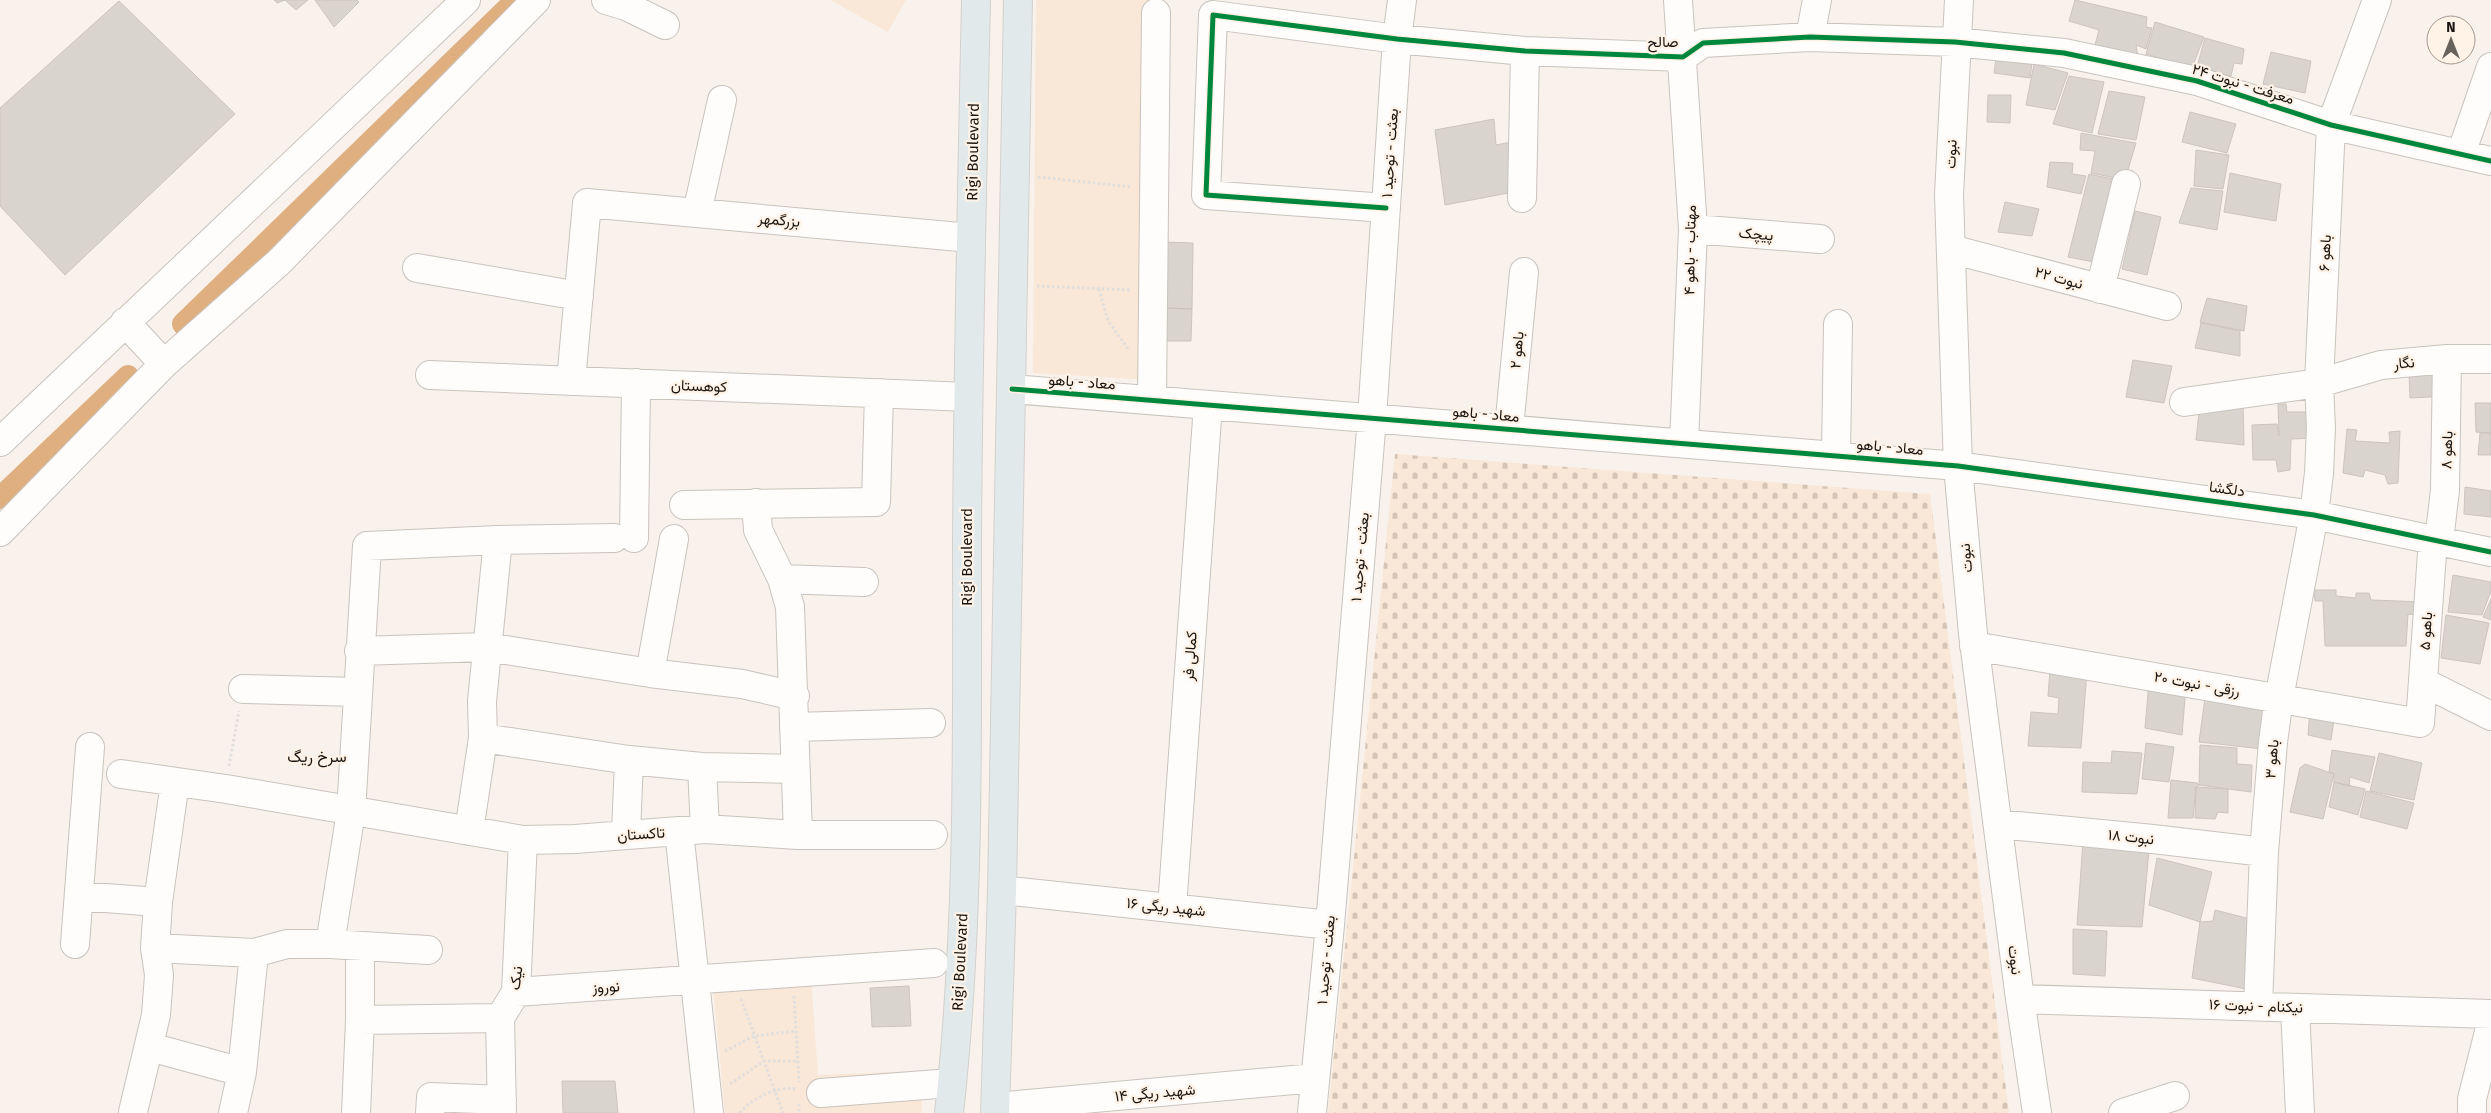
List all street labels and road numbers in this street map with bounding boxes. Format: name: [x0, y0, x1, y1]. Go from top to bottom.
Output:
street label: صالح: [1647, 33, 1679, 53]
street label: معرفت - نبوت ۲۴: [2190, 60, 2296, 108]
street label: Rigi Boulevard: [963, 103, 983, 201]
street label: بعثت - توحید ۱: [1378, 108, 1402, 198]
street label: نبوت: [1941, 139, 1961, 169]
street label: مهتاب - باهو ۴: [1680, 205, 1700, 295]
street label: بزرگمهر: [756, 209, 801, 231]
street label: پیچک: [1738, 224, 1774, 245]
street label: باهو ۶: [2315, 234, 2335, 272]
street label: نبوت ۲۲: [2033, 263, 2085, 293]
street label: باهو ۲: [1506, 331, 1528, 369]
street label: نگار: [2392, 353, 2415, 373]
street label: معاد - باهو: [1048, 371, 1116, 393]
street label: کوهستان: [671, 376, 728, 396]
street label: معاد - باهو: [1452, 402, 1520, 426]
street label: باهو ۸: [2437, 431, 2457, 469]
street label: معاد - باهو: [1856, 435, 1924, 459]
street label: دلگشا: [2208, 478, 2246, 500]
street label: Rigi Boulevard: [958, 508, 976, 606]
street label: بعثت - توحید ۱: [1347, 512, 1373, 602]
street label: نبوت: [1956, 543, 1976, 573]
street label: باهو ۵: [2416, 611, 2436, 651]
street label: کمالی فر: [1179, 630, 1202, 683]
street label: رزقی - نبوت ۲۰: [2152, 668, 2241, 701]
street label: باهو ۳: [2261, 739, 2283, 779]
street label: تاکستان: [616, 823, 666, 845]
street label: نبوت ۱۸: [2107, 826, 2155, 848]
street label: شهید ریگی ۱۶: [1125, 894, 1207, 921]
street label: Rigi Boulevard: [948, 913, 972, 1011]
street label: بعثت - توحید ۱: [1313, 915, 1339, 1005]
street label: نبوت: [2004, 944, 2026, 976]
street label: نیک: [506, 965, 526, 991]
street label: نوروز: [591, 977, 620, 997]
street label: نیکنام - نبوت ۱۶: [2209, 995, 2303, 1018]
street label: شهید ریگی ۱۴: [1114, 1080, 1196, 1106]

